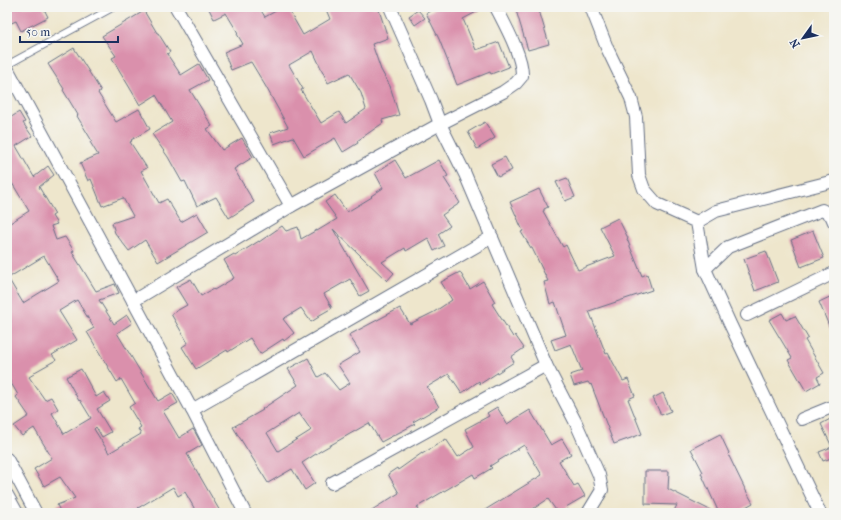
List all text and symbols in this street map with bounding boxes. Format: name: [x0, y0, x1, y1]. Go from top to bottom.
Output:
scale bar: [20, 18, 118, 44]
north arrow: [783, 18, 823, 58]
text: 50 m: [26, 25, 50, 39]
text: N: [787, 36, 803, 50]

